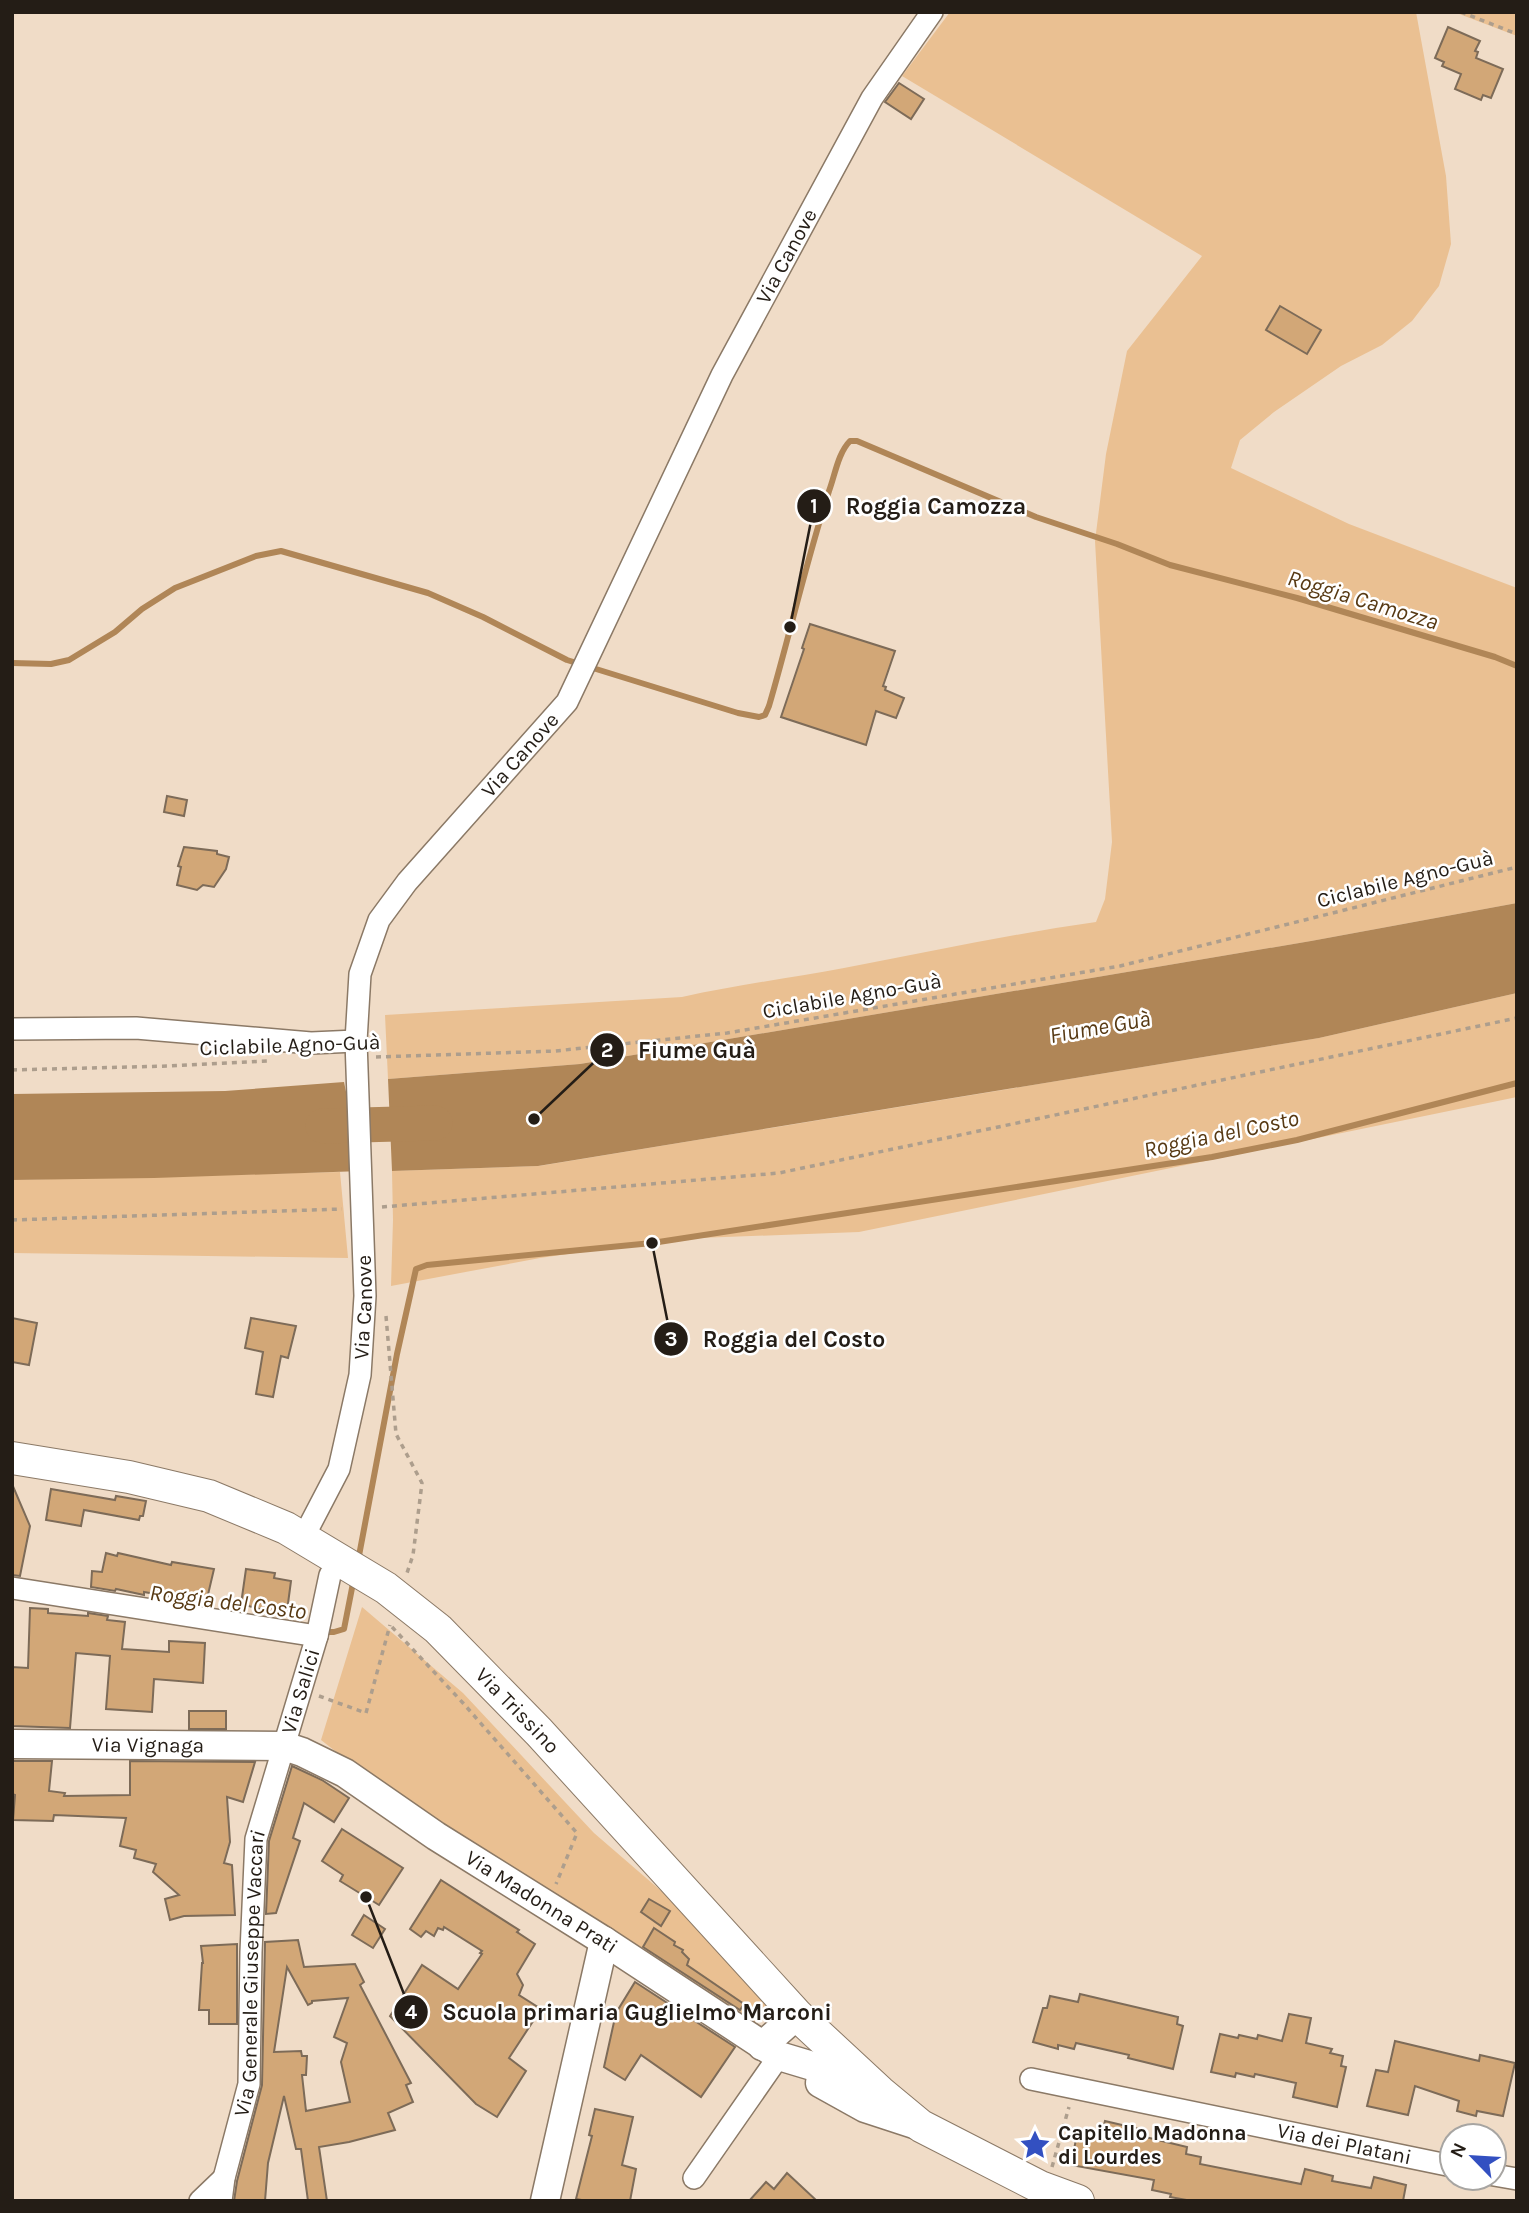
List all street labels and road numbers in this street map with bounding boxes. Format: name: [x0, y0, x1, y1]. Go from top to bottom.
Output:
street label: Via Canove: [751, 204, 822, 308]
street label: Via Canove: [476, 708, 564, 802]
street label: Ciclabile Agno-Guà: [1314, 845, 1496, 913]
street label: Ciclabile Agno-Guà: [761, 968, 943, 1024]
street label: Ciclabile Agno-Guà: [199, 1030, 381, 1060]
street label: Via Canove: [349, 1255, 377, 1360]
street label: Via Salici: [276, 1645, 325, 1737]
street label: Via Trissino: [471, 1663, 565, 1758]
street label: Via Vignaga: [92, 1733, 204, 1757]
street label: Via Generale Giuseppe Vaccari: [229, 1827, 270, 2119]
street label: Via Madonna Prati: [461, 1845, 622, 1959]
street label: Via dei Platani: [1275, 2118, 1414, 2169]

